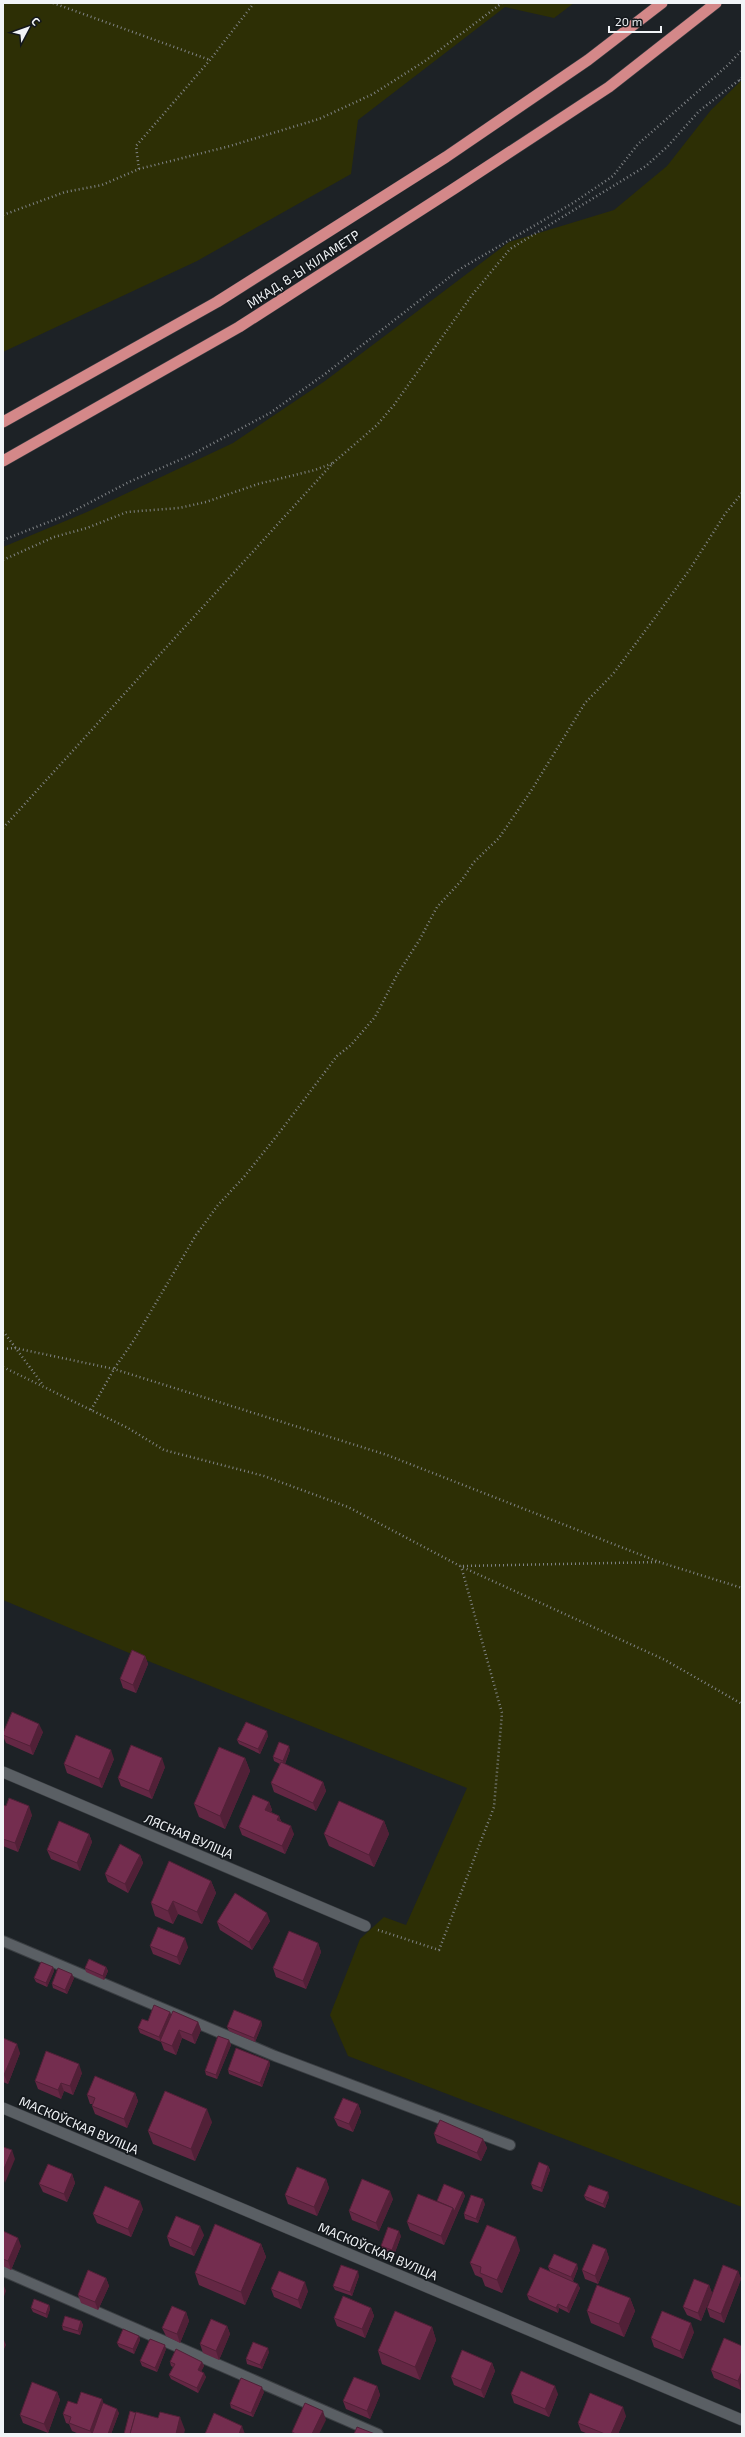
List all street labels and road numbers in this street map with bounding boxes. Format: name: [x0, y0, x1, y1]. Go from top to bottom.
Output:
street label: МКАД, 8-Ы КІЛАМЕТР: [244, 226, 363, 312]
street label: ЛЯСНАЯ ВУЛІЦА: [142, 1810, 236, 1862]
street label: МАСКОЎСКАЯ ВУЛІЦА: [17, 2093, 141, 2157]
street label: МАСКОЎСКАЯ ВУЛІЦА: [316, 2219, 440, 2283]

